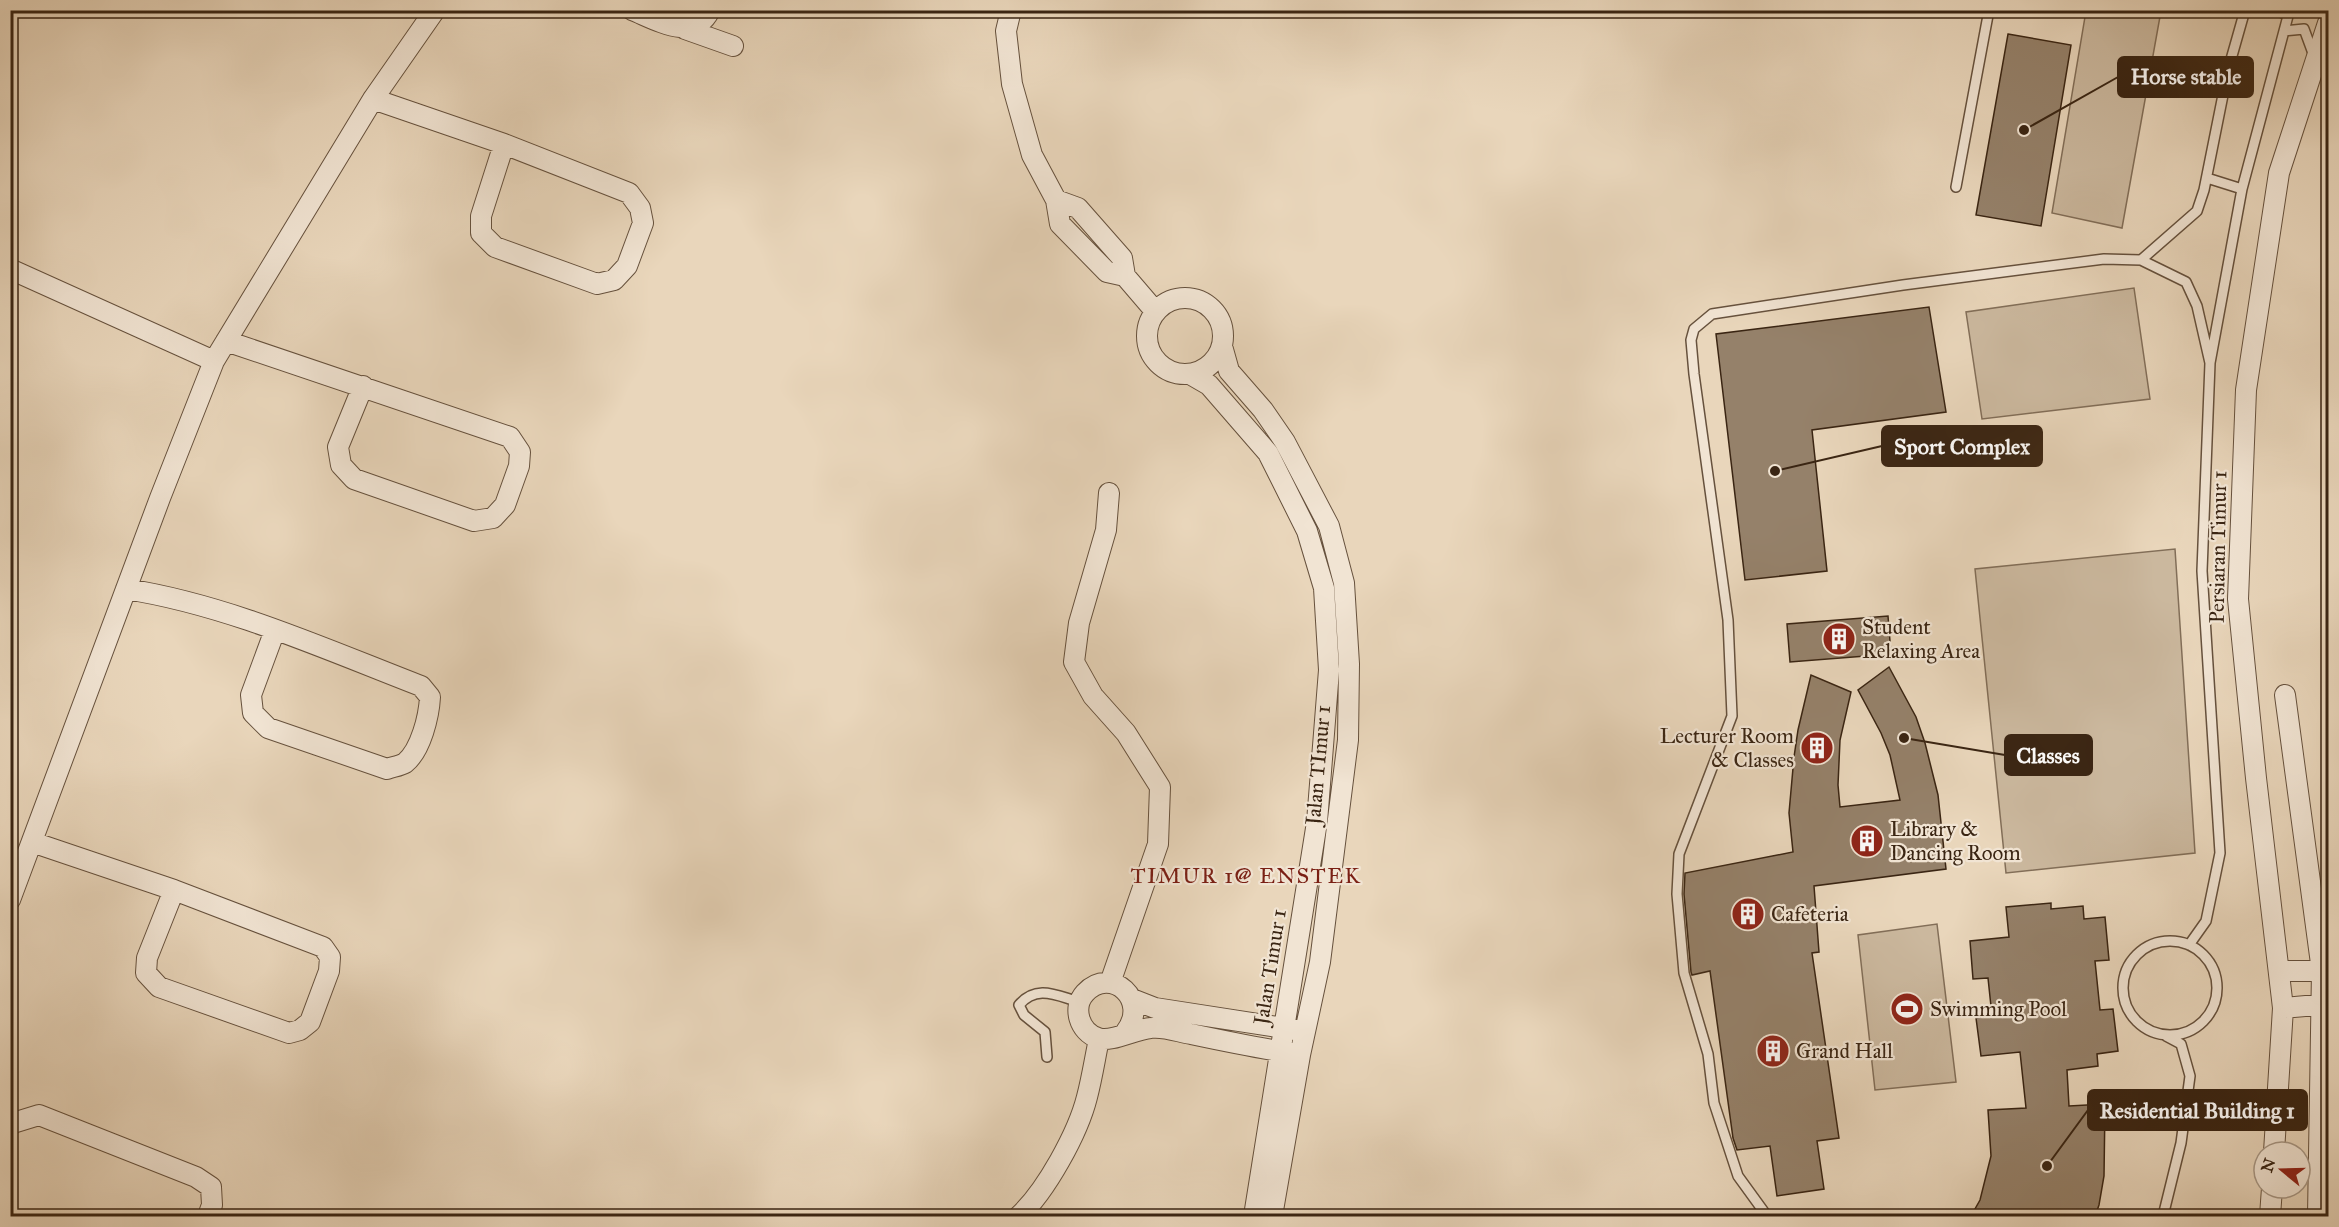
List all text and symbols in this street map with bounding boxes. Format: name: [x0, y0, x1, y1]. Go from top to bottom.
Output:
callout: Horse stable: [2118, 57, 2253, 97]
text: Horse stable: [2131, 63, 2241, 90]
callout: Sport Complex: [1882, 426, 2042, 466]
text: Sport Complex: [1894, 433, 2030, 460]
street label: Persiaran Timur 1: [2204, 470, 2232, 624]
place label: Student Relaxing Area: [1862, 614, 1980, 664]
building icon: Student Relaxing Area: [1821, 621, 1857, 657]
street label: Jalan TImur 1: [1300, 704, 1336, 828]
place label: Lecturer Room & Classes: [1660, 723, 1794, 773]
building icon: Lecturer Room & Classes: [1799, 730, 1835, 766]
callout: Classes: [2005, 735, 2092, 775]
text: Classes: [2016, 742, 2080, 769]
place label: Library & Dancing Room: [1890, 816, 2021, 866]
building icon: Library & Dancing Room: [1849, 823, 1885, 859]
district label: TIMUR 1@ ENSTEK: [1130, 862, 1362, 889]
building icon: Cafeteria: [1730, 896, 1766, 932]
place label: Cafeteria: [1771, 901, 1849, 927]
street label: Jalan Timur 1: [1248, 907, 1292, 1029]
sports icon: Swimming Pool: [1889, 991, 1925, 1027]
place label: Swimming Pool: [1930, 996, 2067, 1022]
building icon: Grand Hall: [1755, 1033, 1791, 1069]
place label: Grand Hall: [1796, 1038, 1893, 1064]
callout: Residential Building 1: [2088, 1090, 2307, 1130]
text: Residential Building 1: [2099, 1097, 2295, 1124]
north arrow: [2252, 1140, 2312, 1200]
text: N: [2257, 1155, 2280, 1175]

